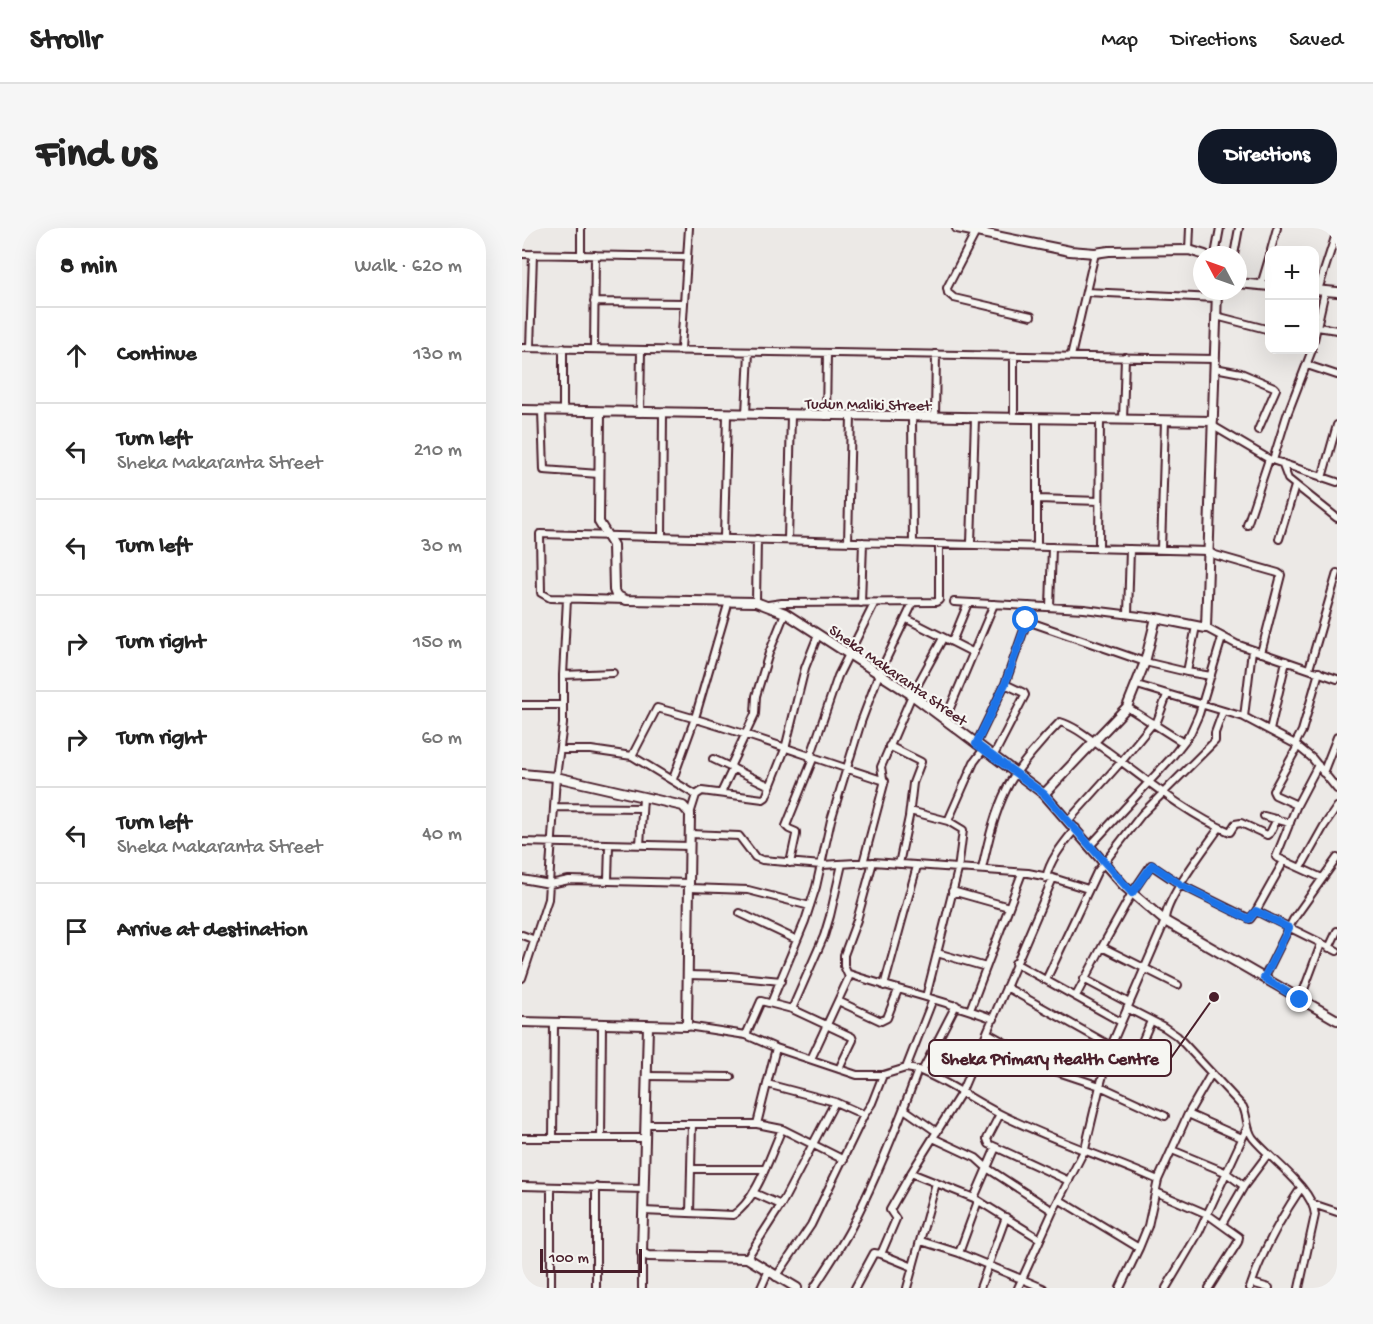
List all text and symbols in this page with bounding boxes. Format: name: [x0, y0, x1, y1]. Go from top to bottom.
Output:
text: Strollr: [30, 25, 101, 58]
text: Map: [1101, 29, 1138, 54]
text: Directions: [1171, 29, 1256, 54]
text: Saved: [1289, 29, 1343, 54]
button: Directions: [1198, 129, 1337, 184]
text: Find us: [36, 132, 156, 181]
north arrow: [1193, 246, 1247, 300]
map controls: [1265, 246, 1319, 354]
button: +: [1265, 246, 1319, 300]
text: 8 min: [60, 252, 117, 283]
text: Walk · 620 m: [355, 256, 462, 279]
button: −: [1265, 300, 1319, 354]
icon: ahead: [60, 339, 93, 372]
text: Continue: [117, 342, 197, 368]
text: 130 m: [413, 344, 462, 367]
street label: Tudun Maliki Street: [804, 396, 933, 417]
text: Turn left: [117, 427, 191, 453]
icon: left: [60, 435, 93, 468]
text: 210 m: [414, 440, 462, 463]
text: Sheka Makaranta Street: [117, 453, 322, 476]
icon: left: [60, 531, 93, 564]
text: Turn left: [117, 534, 191, 560]
text: 30 m: [421, 536, 462, 559]
route start: [1012, 606, 1038, 632]
street label: Sheka Makaranta Street: [824, 622, 971, 733]
icon: right: [60, 627, 93, 660]
text: Turn right: [117, 630, 205, 656]
text: 150 m: [413, 632, 462, 655]
icon: right: [60, 723, 93, 756]
text: Turn right: [117, 726, 205, 752]
text: 60 m: [422, 728, 462, 751]
text: Turn left: [117, 811, 191, 837]
icon: left: [60, 819, 93, 852]
text: 40 m: [422, 824, 462, 847]
text: Sheka Makaranta Street: [117, 837, 322, 860]
icon: arrive: [60, 915, 93, 948]
text: Arrive at destination: [117, 918, 307, 944]
route end: [1286, 986, 1312, 1012]
callout: Sheka Primary Health Centre: [929, 1040, 1171, 1076]
text: Sheka Primary Health Centre: [941, 1050, 1159, 1071]
scale bar: [540, 1246, 642, 1274]
text: 100 m: [549, 1250, 589, 1269]

